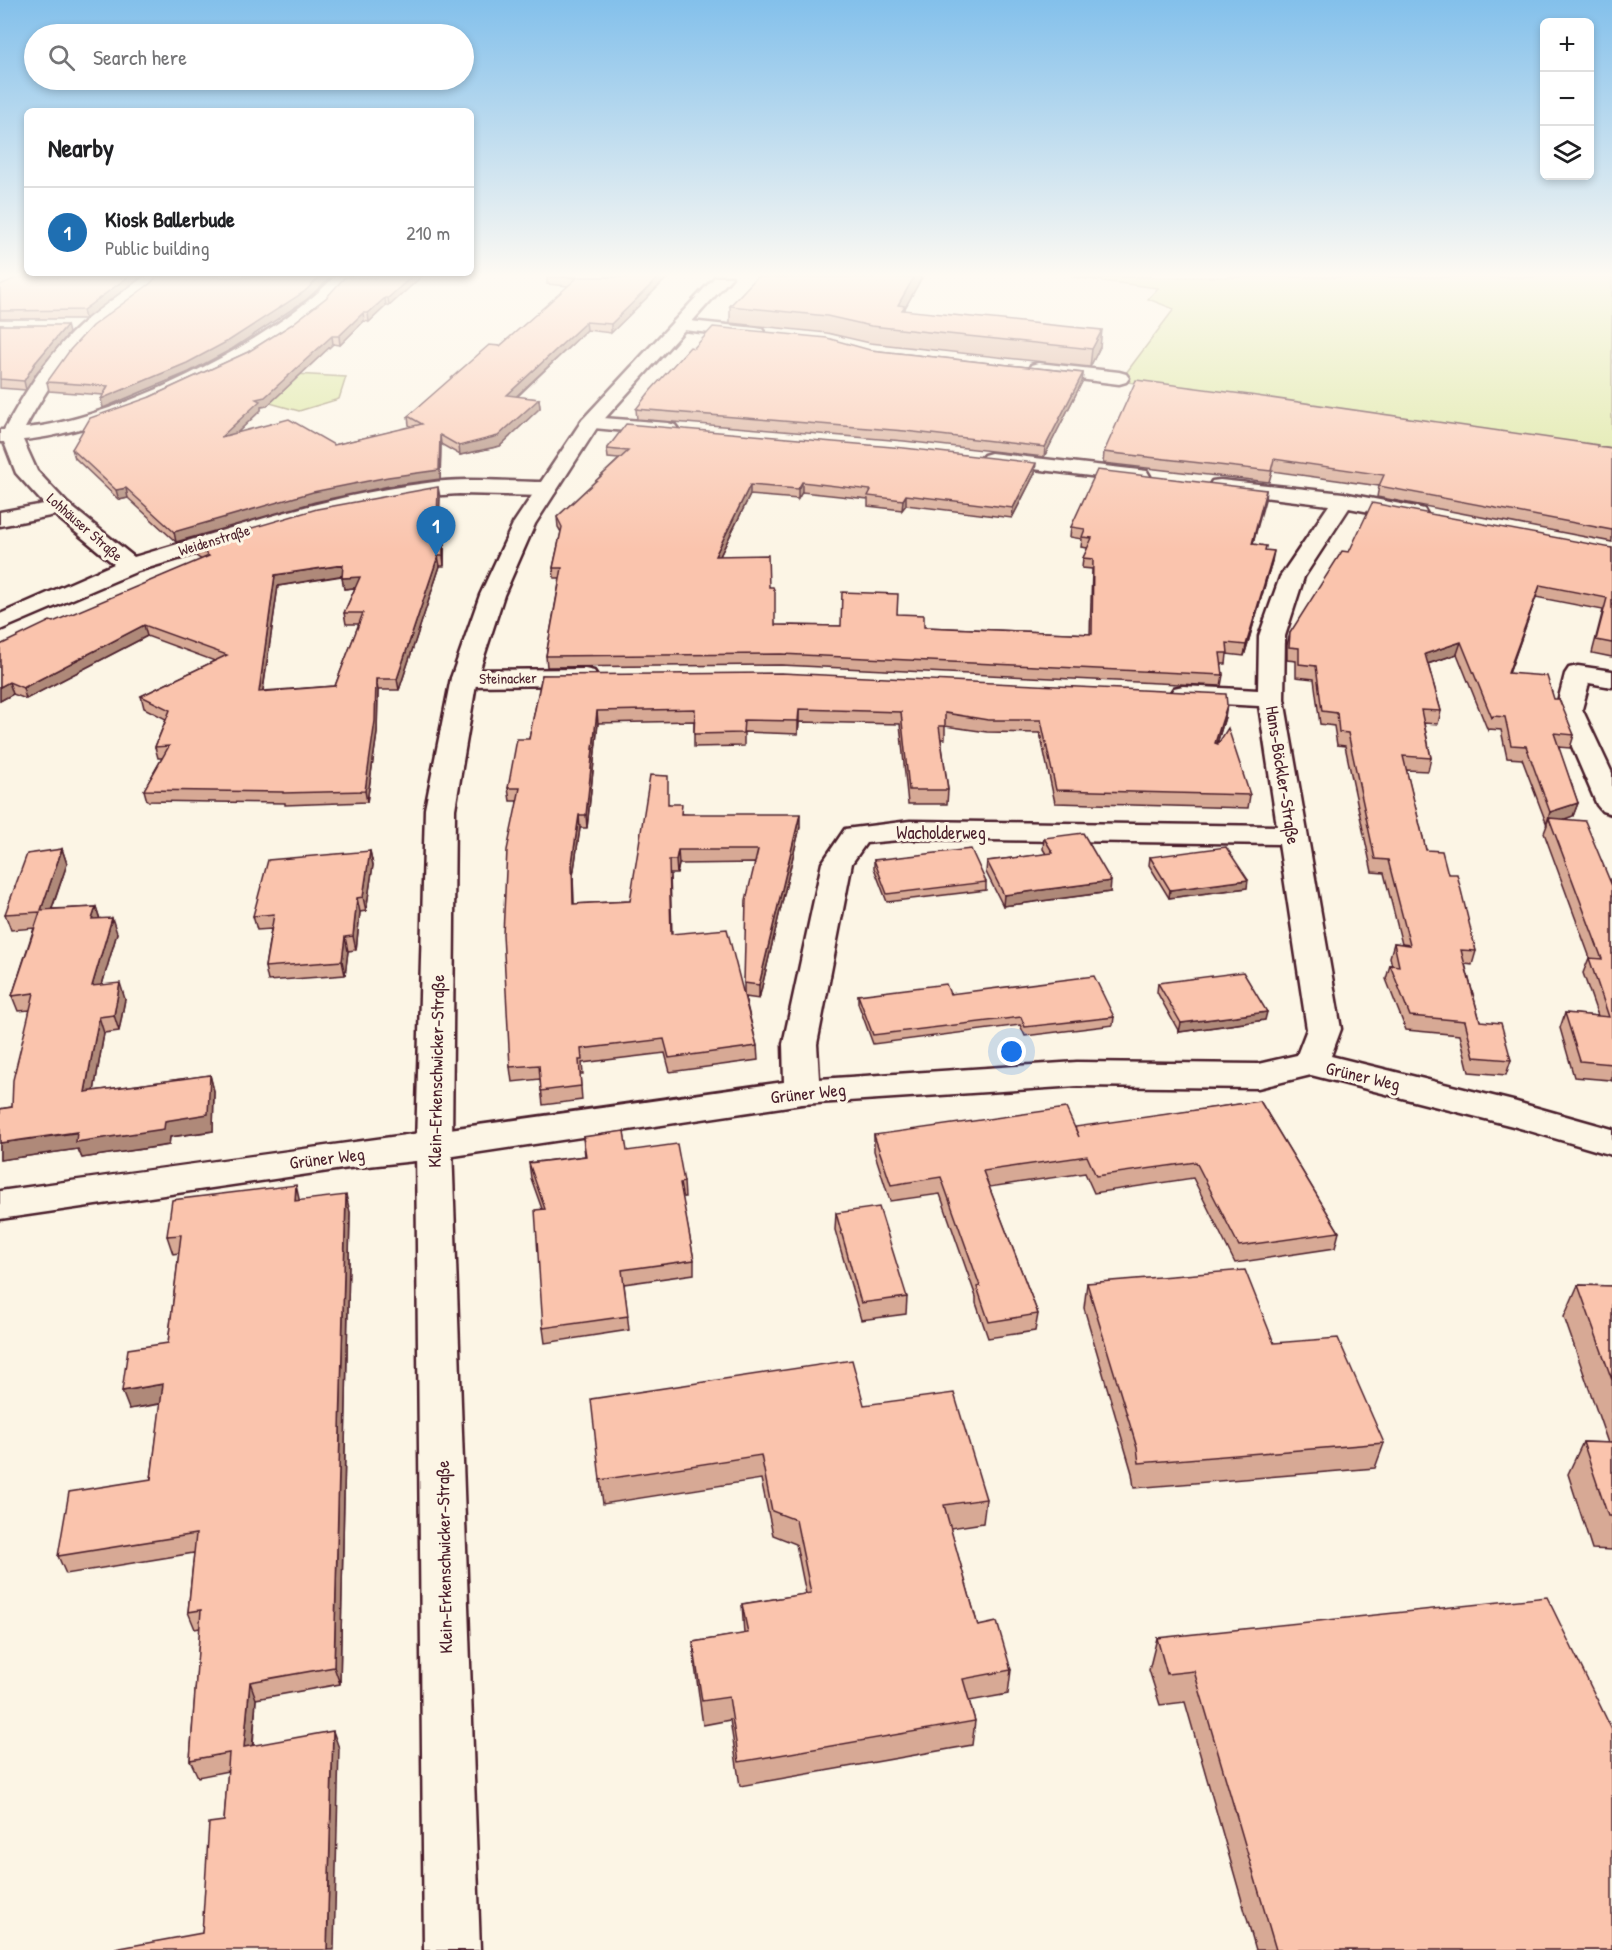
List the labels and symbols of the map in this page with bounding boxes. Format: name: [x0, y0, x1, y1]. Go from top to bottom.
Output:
street label: Lohhäuser Straße: [42, 488, 128, 566]
pin: 1: [416, 506, 456, 556]
street label: Weidenstraße: [176, 519, 252, 561]
street label: Steinacker: [479, 667, 537, 689]
street label: Hans-Böckler-Straße: [1260, 704, 1306, 846]
street label: Wacholderweg: [896, 820, 986, 845]
street label: Klein-Erkenschwicker-Straße: [422, 974, 450, 1168]
your location: [997, 1037, 1026, 1066]
street label: Grüner Weg: [1323, 1055, 1403, 1097]
street label: Grüner Weg: [769, 1077, 847, 1109]
street label: Grüner Weg: [288, 1141, 366, 1175]
street label: Klein-Erkenschwicker-Straße: [430, 1460, 458, 1654]

